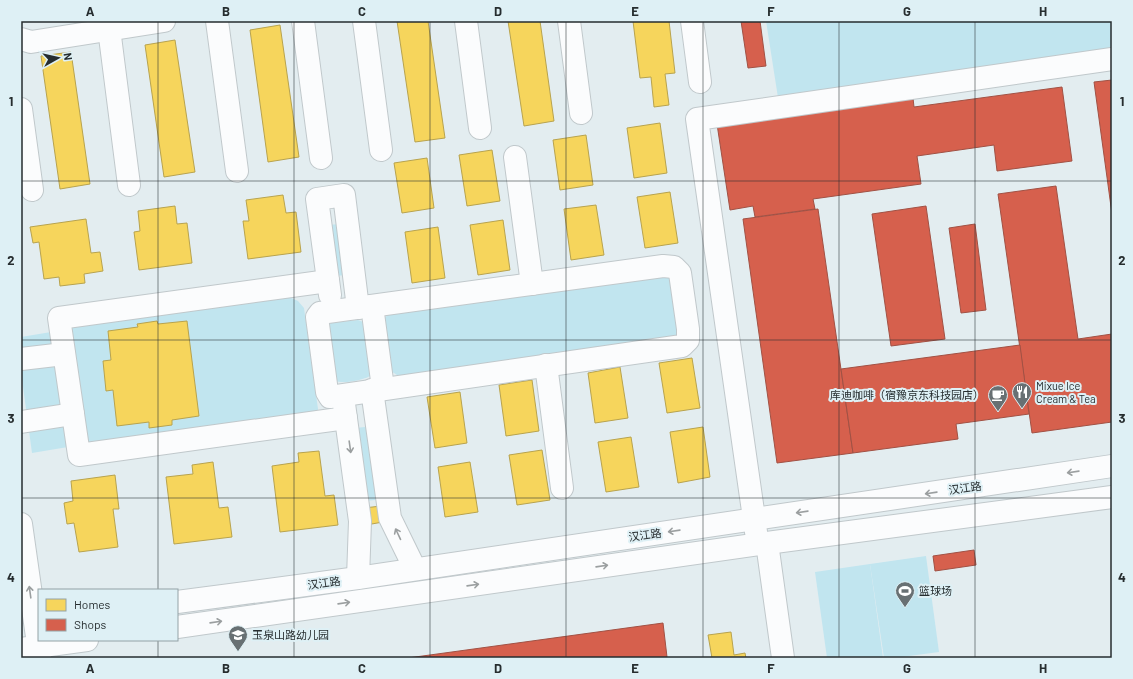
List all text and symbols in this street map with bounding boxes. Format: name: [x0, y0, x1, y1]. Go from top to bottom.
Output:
text: A: [86, 3, 95, 19]
text: B: [222, 3, 230, 19]
text: C: [358, 3, 366, 19]
text: D: [494, 3, 502, 19]
text: E: [631, 3, 639, 19]
text: F: [767, 3, 775, 19]
text: G: [903, 3, 911, 19]
text: H: [1039, 3, 1047, 19]
north arrow: [38, 38, 78, 78]
text: N: [61, 52, 75, 61]
text: 1: [9, 93, 13, 109]
text: 1: [1120, 93, 1124, 109]
text: 2: [7, 252, 15, 268]
text: 2: [1118, 252, 1126, 268]
place label: Mixue Ice Cream & Tea: [1036, 379, 1096, 405]
restaurant icon: Mixue Ice Cream & Tea: [1011, 381, 1033, 409]
cafe icon: 库迪咖啡（宿豫京东科技园店）: [987, 384, 1009, 412]
place label: 库迪咖啡（宿豫京东科技园店）: [830, 388, 984, 401]
text: 3: [7, 410, 15, 426]
text: 3: [1118, 410, 1126, 426]
one-way arrow: [346, 440, 354, 453]
one-way arrow: [1067, 468, 1080, 476]
street label: 汉江路: [948, 479, 982, 496]
one-way arrow: [925, 489, 938, 497]
one-way arrow: [796, 508, 809, 516]
street label: 汉江路: [628, 526, 662, 543]
one-way arrow: [668, 527, 681, 535]
one-way arrow: [394, 528, 401, 540]
one-way arrow: [595, 562, 608, 570]
text: 4: [7, 569, 15, 585]
text: 4: [1118, 569, 1126, 585]
street label: 汉江路: [307, 574, 341, 591]
sports icon: 篮球场: [894, 580, 916, 608]
one-way arrow: [466, 581, 479, 589]
place label: 篮球场: [919, 584, 952, 597]
one-way arrow: [26, 586, 34, 599]
legend: [38, 589, 178, 641]
text: Homes: [74, 597, 111, 611]
one-way arrow: [337, 599, 350, 607]
text: Shops: [74, 617, 107, 631]
one-way arrow: [209, 618, 222, 626]
school or university icon: 玉泉山路幼儿园: [227, 624, 249, 652]
place label: 玉泉山路幼儿园: [252, 628, 329, 641]
text: A: [86, 660, 95, 676]
text: B: [222, 660, 230, 676]
text: C: [358, 660, 366, 676]
text: D: [494, 660, 502, 676]
text: E: [631, 660, 639, 676]
text: F: [767, 660, 775, 676]
text: G: [903, 660, 911, 676]
text: H: [1039, 660, 1047, 676]

